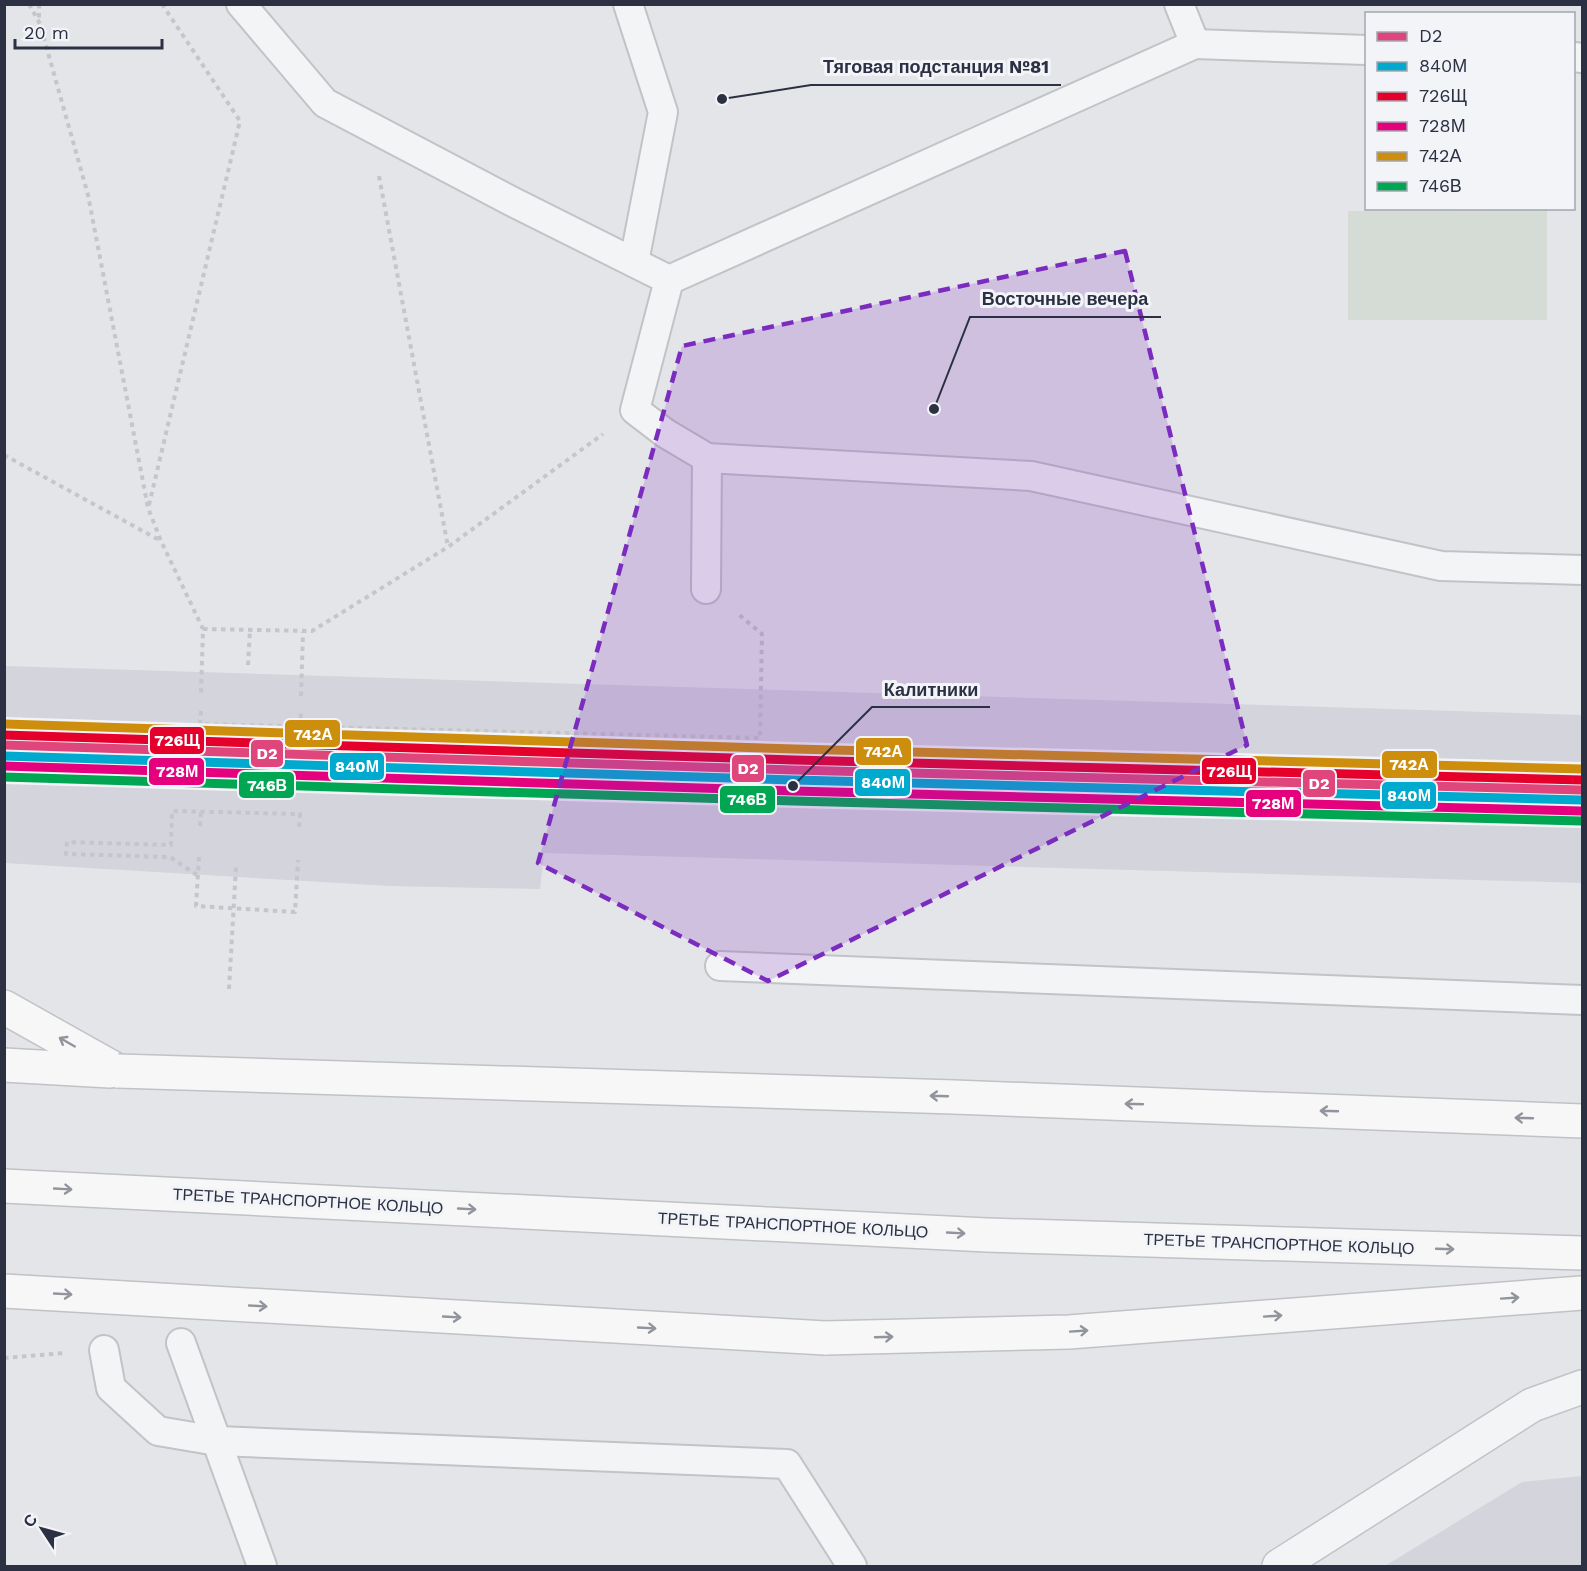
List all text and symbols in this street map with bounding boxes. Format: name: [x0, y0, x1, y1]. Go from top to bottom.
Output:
scale bar: [15, 12, 162, 50]
legend: [1365, 12, 1575, 210]
text: 20 m: [24, 22, 69, 43]
text: D2: [1419, 25, 1442, 46]
callout: Тяговая подстанция №81: [811, 49, 1061, 85]
text: 840М: [1419, 55, 1467, 76]
text: Тяговая подстанция №81: [823, 56, 1049, 77]
text: 726Щ: [1419, 85, 1468, 106]
text: 728М: [1419, 115, 1466, 136]
text: 742А: [1419, 145, 1461, 166]
text: 746В: [1419, 175, 1462, 196]
callout: Восточные вечера: [970, 281, 1161, 317]
text: Восточные вечера: [982, 288, 1149, 309]
callout: Калитники: [872, 671, 990, 707]
text: Калитники: [884, 679, 978, 700]
line badge: 742А: [284, 719, 341, 748]
text: 742А: [293, 725, 333, 744]
line badge: 726Щ: [149, 726, 205, 755]
text: 726Щ: [154, 731, 200, 750]
line badge: 742А: [855, 737, 912, 766]
line badge: D2: [250, 739, 284, 768]
text: 742А: [863, 742, 903, 761]
text: D2: [256, 744, 278, 763]
line badge: 742А: [1381, 750, 1438, 779]
line badge: 840М: [329, 752, 385, 781]
line badge: D2: [731, 754, 765, 783]
text: 742А: [1389, 755, 1429, 774]
line badge: 728М: [148, 757, 205, 786]
text: 840М: [335, 757, 379, 776]
line badge: 726Щ: [1201, 757, 1257, 785]
text: D2: [737, 759, 759, 778]
text: 728М: [156, 762, 198, 781]
text: 726Щ: [1206, 762, 1252, 781]
line badge: 840М: [854, 768, 911, 797]
line badge: D2: [1302, 769, 1336, 798]
line badge: 746В: [238, 771, 295, 799]
text: 840М: [861, 773, 905, 792]
text: D2: [1308, 774, 1330, 793]
text: 746В: [247, 776, 287, 795]
line badge: 840М: [1381, 781, 1437, 810]
line badge: 746В: [719, 785, 776, 814]
text: 840М: [1387, 786, 1431, 805]
line badge: 728М: [1245, 789, 1302, 818]
text: 746В: [727, 790, 767, 809]
text: 728М: [1252, 794, 1294, 813]
one-way arrow: [59, 1036, 76, 1048]
one-way arrow: [930, 1091, 950, 1102]
one-way arrow: [1125, 1098, 1145, 1109]
one-way arrow: [1320, 1105, 1340, 1117]
one-way arrow: [1515, 1113, 1535, 1124]
one-way arrow: [52, 1183, 72, 1194]
street label: ТРЕТЬЕ ТРАНСПОРТНОЕ КОЛЬЦО: [172, 1184, 444, 1218]
one-way arrow: [457, 1203, 477, 1214]
street label: ТРЕТЬЕ ТРАНСПОРТНОЕ КОЛЬЦО: [657, 1208, 929, 1242]
one-way arrow: [945, 1228, 965, 1239]
street label: ТРЕТЬЕ ТРАНСПОРТНОЕ КОЛЬЦО: [1143, 1230, 1415, 1258]
one-way arrow: [1434, 1243, 1454, 1254]
one-way arrow: [52, 1289, 72, 1300]
one-way arrow: [1499, 1292, 1519, 1303]
one-way arrow: [247, 1300, 267, 1311]
one-way arrow: [1263, 1310, 1283, 1321]
one-way arrow: [442, 1311, 462, 1322]
one-way arrow: [636, 1322, 656, 1333]
one-way arrow: [1068, 1325, 1088, 1336]
one-way arrow: [873, 1331, 893, 1342]
north arrow: [12, 1499, 72, 1559]
text: С: [19, 1510, 42, 1531]

